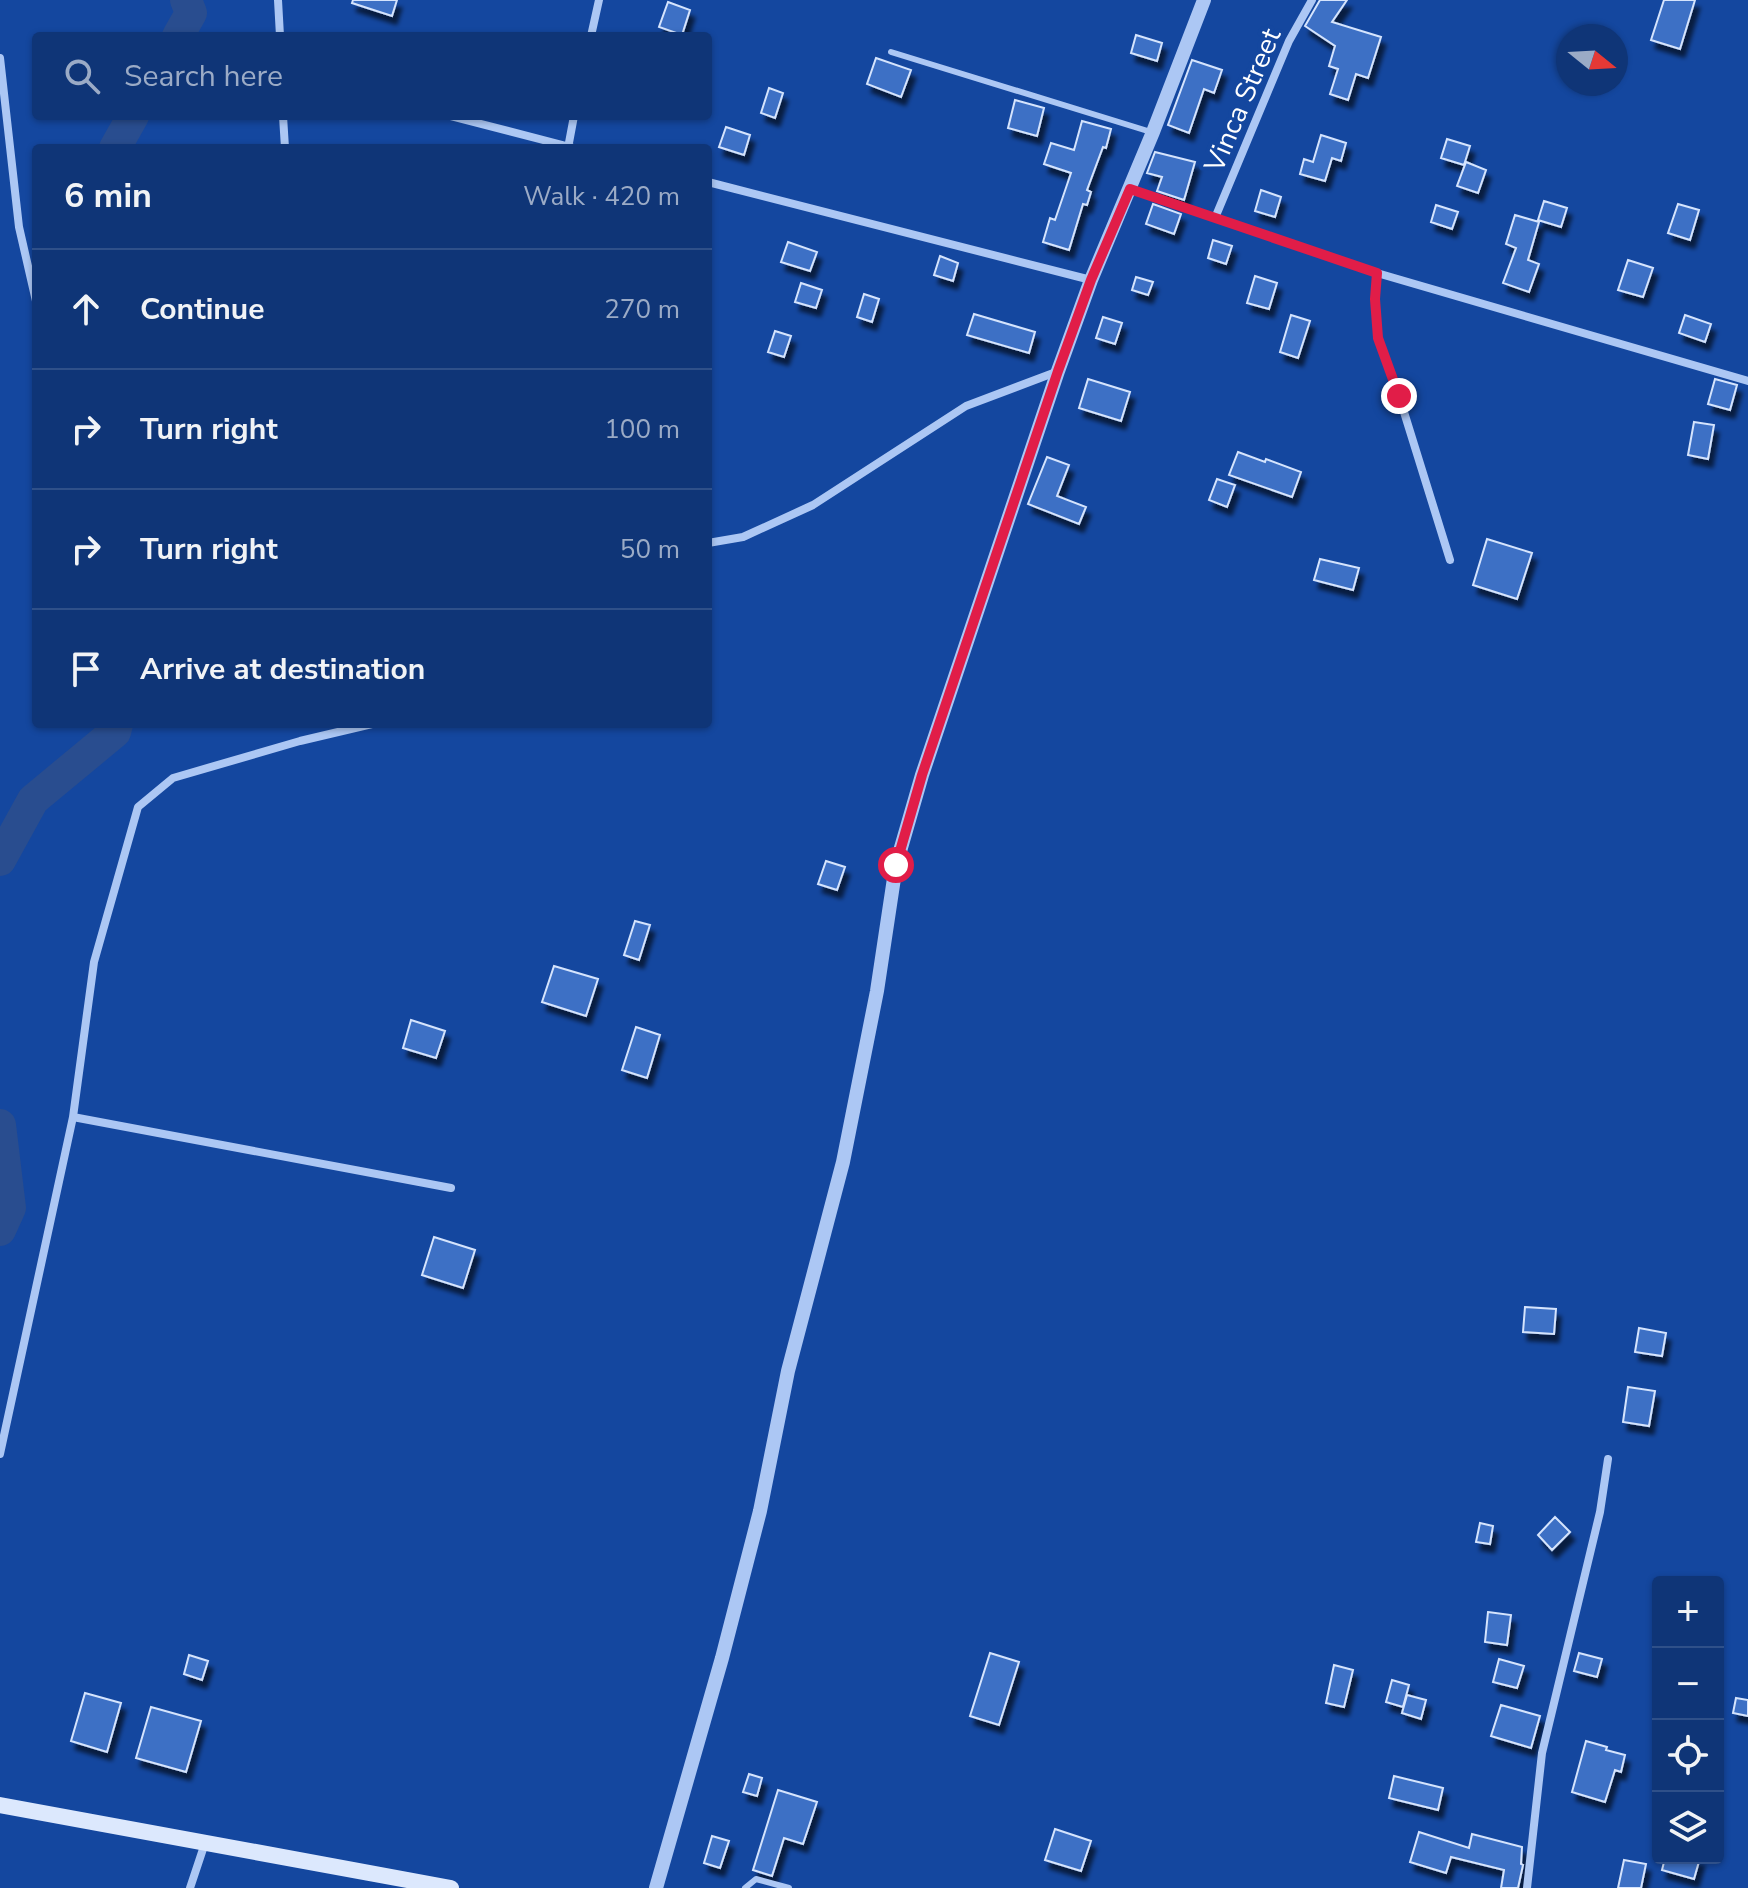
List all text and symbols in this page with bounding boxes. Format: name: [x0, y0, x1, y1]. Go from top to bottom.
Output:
street label: Vinca Street: [1195, 22, 1290, 179]
north arrow: [1556, 24, 1628, 96]
search box: [32, 32, 712, 120]
icon: search: [60, 54, 104, 98]
text: Search here: [124, 56, 283, 97]
text: 6 min: [64, 173, 152, 219]
text: Walk · 420 m: [523, 179, 680, 214]
icon: ahead: [64, 287, 108, 331]
text: Continue: [140, 289, 265, 330]
text: 270 m: [604, 292, 680, 327]
route end: [1381, 378, 1417, 414]
icon: right: [64, 407, 108, 451]
text: Turn right: [140, 409, 278, 450]
text: 100 m: [604, 412, 680, 447]
icon: right: [64, 527, 108, 571]
text: Turn right: [140, 529, 278, 570]
text: 50 m: [620, 532, 680, 567]
icon: arrive: [64, 647, 108, 691]
text: Arrive at destination: [140, 649, 425, 690]
route start: [878, 847, 914, 883]
map controls: [1652, 1576, 1724, 1864]
button: +: [1652, 1576, 1724, 1648]
button: −: [1652, 1648, 1724, 1720]
button: locate: [1652, 1720, 1724, 1792]
button: layers: [1652, 1792, 1724, 1864]

